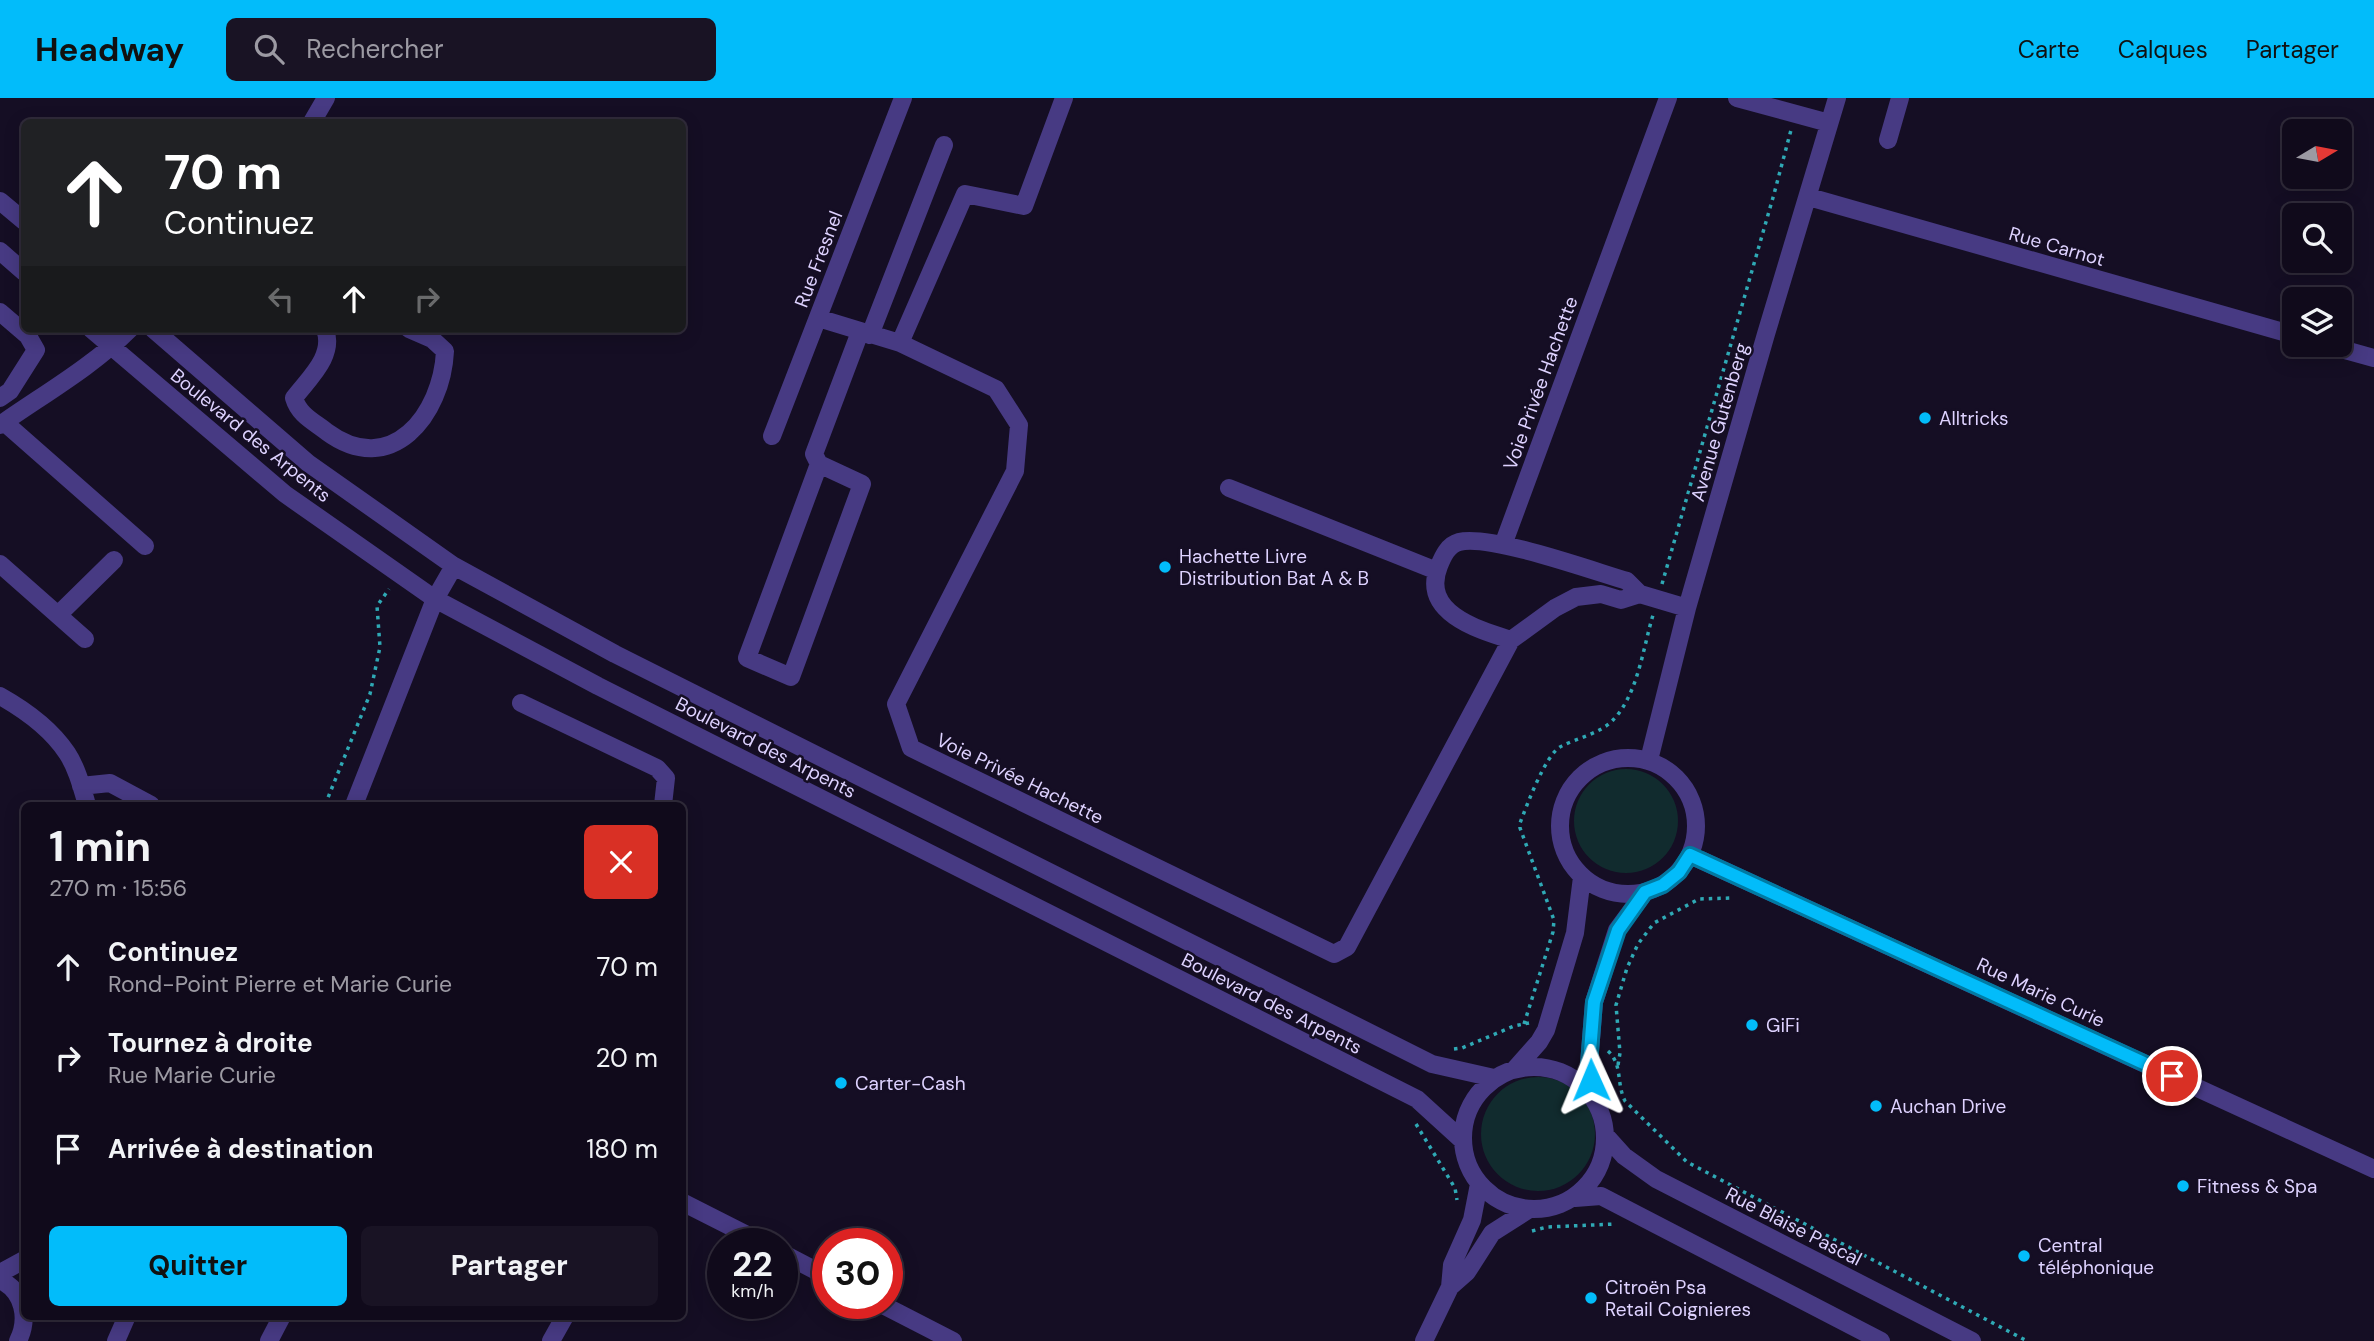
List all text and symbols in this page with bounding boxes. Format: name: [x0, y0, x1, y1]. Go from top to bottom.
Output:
search box: [226, 18, 716, 81]
text: Headway: [35, 28, 184, 71]
icon: search: [250, 30, 288, 68]
text: Rechercher: [306, 32, 444, 66]
text: Carte: [2018, 34, 2080, 65]
text: Calques: [2118, 34, 2208, 65]
text: Partager: [2246, 34, 2339, 65]
north arrow: [2282, 119, 2352, 189]
map controls: [2282, 119, 2352, 357]
text: 70 m: [164, 140, 282, 204]
icon: ahead: [49, 147, 140, 238]
text: Continuez: [164, 202, 314, 244]
button: search: [2282, 203, 2352, 273]
street label: Rue Fresnel: [789, 207, 848, 311]
street label: Rue Carnot: [2006, 221, 2108, 272]
icon: left: [262, 280, 300, 318]
icon: ahead: [335, 280, 373, 318]
icon: right: [408, 280, 446, 318]
button: layers: [2282, 287, 2352, 357]
street label: Voie Privée Hachette: [1497, 293, 1583, 473]
street label: Avenue Gutenberg: [1685, 340, 1754, 504]
street label: Boulevard des Arpents: [165, 363, 336, 508]
place label: Alltricks: [1939, 406, 2009, 431]
marker: Alltricks: [1917, 410, 1933, 426]
place label: Hachette Livre Distribution Bat A & B: [1179, 544, 1369, 591]
marker: Hachette Livre Distribution Bat A & B: [1157, 559, 1173, 575]
street label: Boulevard des Arpents: [671, 691, 860, 804]
street label: Voie Privée Hachette: [932, 727, 1107, 830]
text: 1 min: [49, 819, 151, 874]
button: close: [584, 825, 658, 899]
text: 270 m · 15:56: [49, 873, 187, 903]
text: Continuez: [108, 935, 238, 969]
street label: Boulevard des Arpents: [1177, 947, 1366, 1060]
icon: ahead: [49, 948, 87, 986]
text: 70 m: [597, 950, 658, 984]
street label: Rue Marie Curie: [1973, 952, 2109, 1033]
text: Rond-Point Pierre et Marie Curie: [108, 969, 452, 999]
place label: GiFi: [1766, 1013, 1800, 1038]
marker: GiFi: [1744, 1017, 1760, 1033]
text: Tournez à droite: [108, 1026, 313, 1060]
icon: right: [49, 1039, 87, 1077]
text: 20 m: [595, 1041, 658, 1075]
position arrow: [1554, 1043, 1628, 1117]
pin: [2142, 1046, 2202, 1106]
icon: arrive: [2153, 1057, 2191, 1095]
text: Rue Marie Curie: [108, 1060, 276, 1090]
place label: Carter-Cash: [855, 1071, 966, 1096]
marker: Carter-Cash: [833, 1075, 849, 1091]
place label: Auchan Drive: [1890, 1094, 2006, 1119]
marker: Auchan Drive: [1868, 1098, 1884, 1114]
icon: arrive: [49, 1130, 87, 1168]
text: Arrivée à destination: [108, 1132, 374, 1166]
text: 180 m: [586, 1132, 658, 1166]
place label: Fitness & Spa: [2197, 1174, 2317, 1199]
marker: Fitness & Spa: [2175, 1178, 2191, 1194]
street label: Rue Blaise Pascal: [1721, 1181, 1866, 1272]
button: Quitter: [49, 1226, 347, 1306]
button: Partager: [361, 1226, 658, 1306]
speed limit sign: 30: [812, 1228, 903, 1319]
place label: Central téléphonique: [2038, 1233, 2154, 1280]
text: 22: [732, 1241, 773, 1287]
marker: Central téléphonique: [2016, 1248, 2032, 1264]
place label: Citroën Psa Retail Coignieres: [1605, 1275, 1751, 1322]
text: km/h: [731, 1279, 774, 1303]
marker: Citroën Psa Retail Coignieres: [1583, 1290, 1599, 1306]

